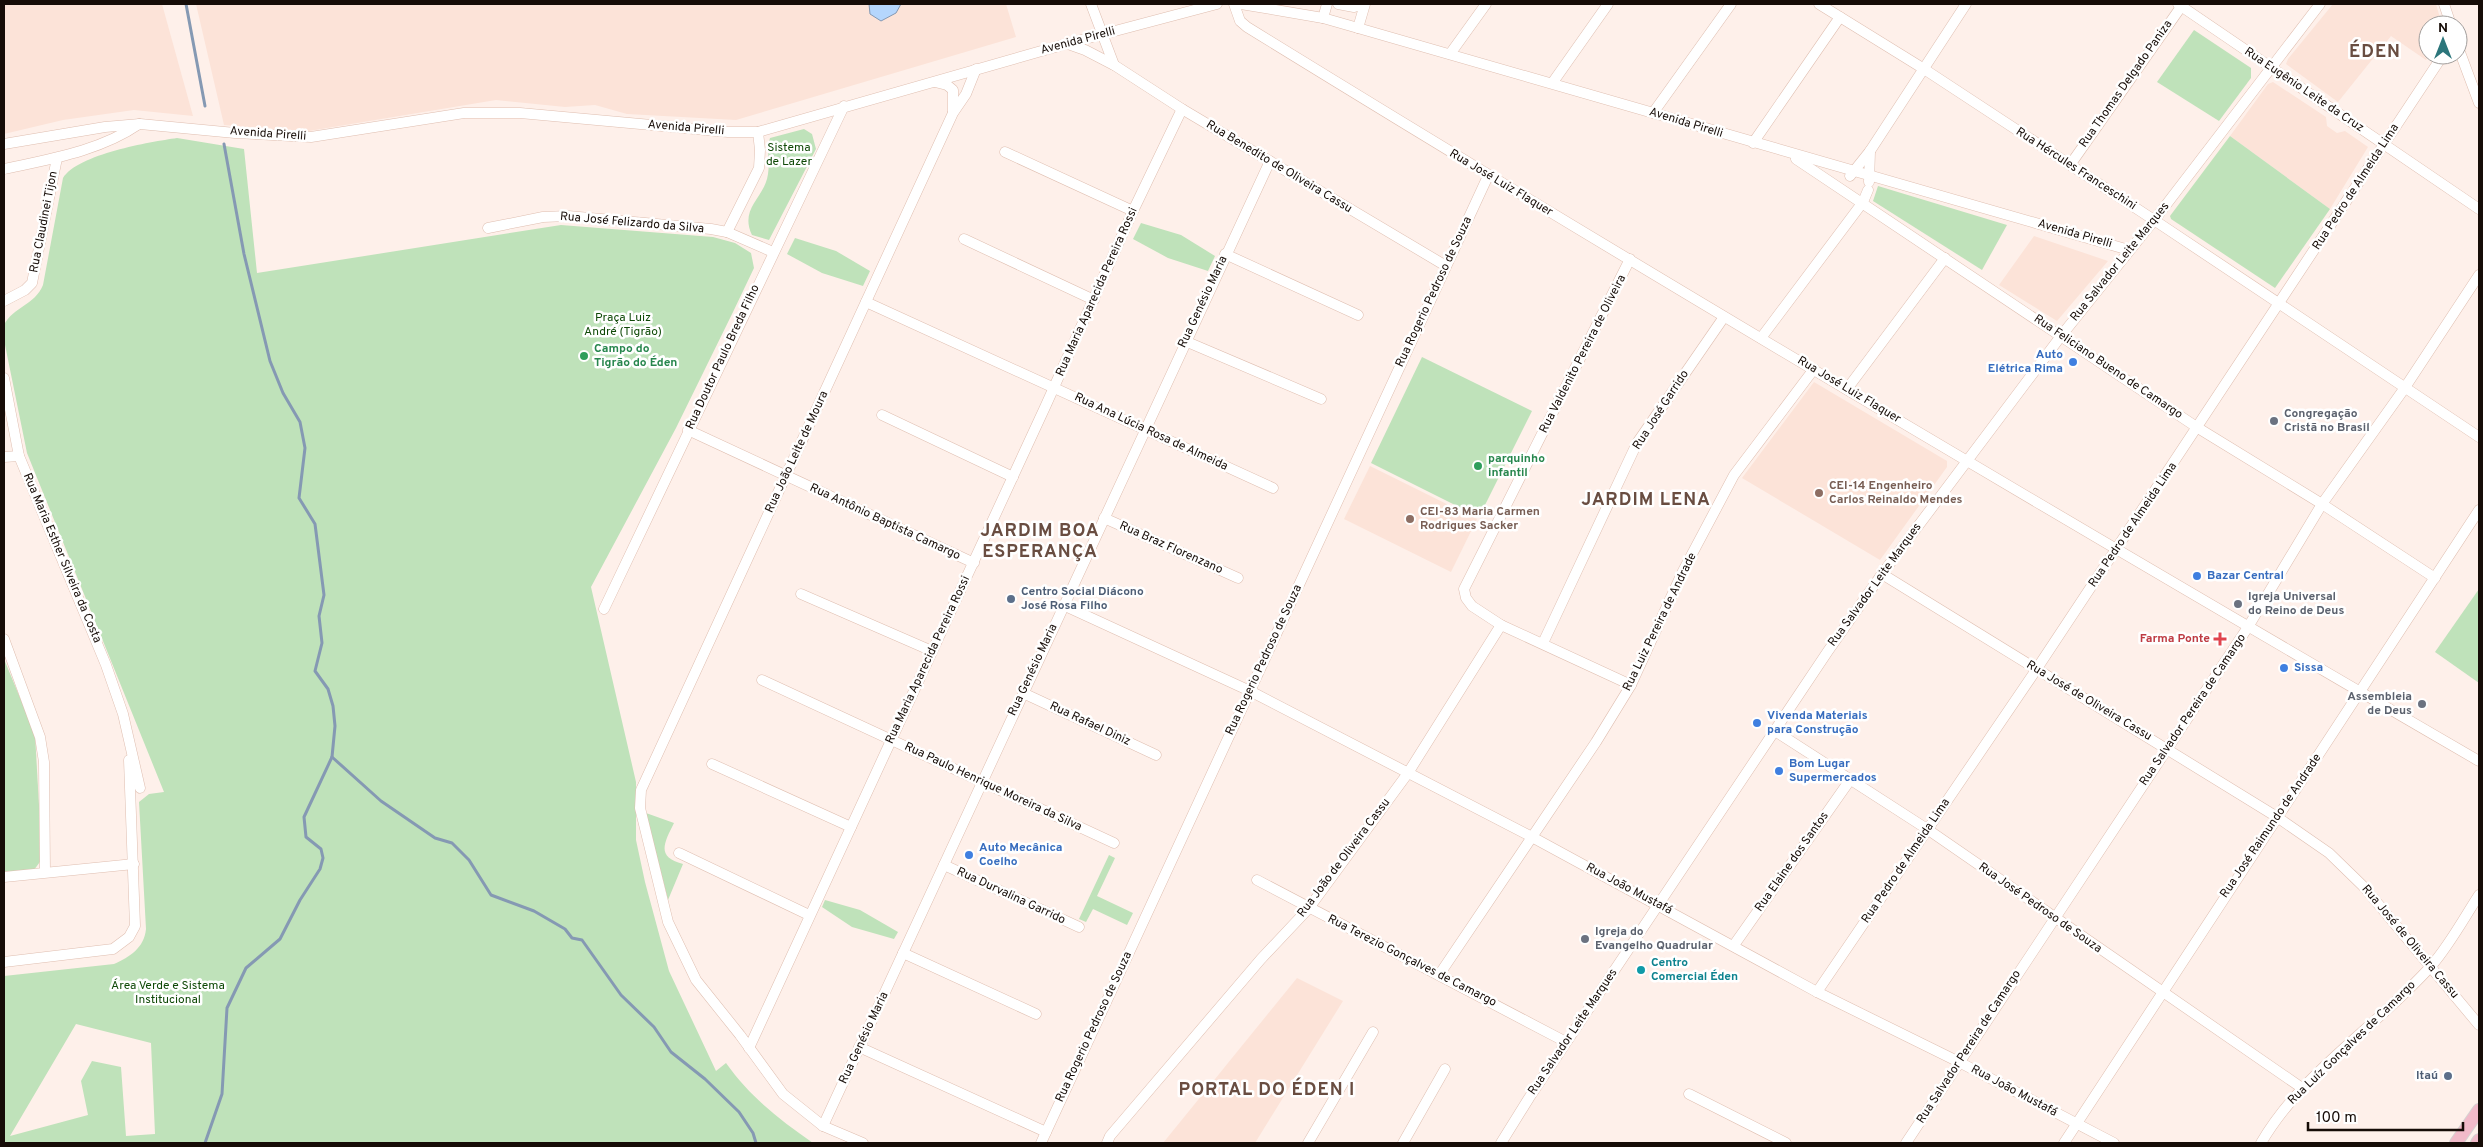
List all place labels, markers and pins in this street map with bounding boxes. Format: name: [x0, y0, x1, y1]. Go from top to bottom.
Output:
place label: Campo do Tigrão do Éden: [594, 341, 677, 371]
place label: Auto Elétrica Rima: [1988, 347, 2063, 377]
marker: Campo do Tigrão do Éden: [578, 350, 590, 362]
marker: Auto Elétrica Rima: [2067, 356, 2079, 368]
place label: Congregação Cristã no Brasil: [2284, 406, 2370, 436]
marker: Congregação Cristã no Brasil: [2268, 415, 2280, 427]
place label: parquinho infantil: [1488, 451, 1545, 481]
marker: parquinho infantil: [1472, 460, 1484, 472]
place label: CEI-14 Engenheiro Carlos Reinaldo Mendes: [1829, 478, 1963, 508]
marker: CEI-14 Engenheiro Carlos Reinaldo Mendes: [1813, 487, 1825, 499]
place label: CEI-83 Maria Carmen Rodrigues Sacker: [1420, 504, 1540, 534]
marker: CEI-83 Maria Carmen Rodrigues Sacker: [1404, 513, 1416, 525]
place label: Bazar Central: [2207, 568, 2284, 584]
marker: Bazar Central: [2191, 570, 2203, 582]
place label: Centro Social Diácono José Rosa Filho: [1021, 584, 1144, 614]
place label: Igreja Universal do Reino de Deus: [2248, 589, 2344, 619]
marker: Centro Social Diácono José Rosa Filho: [1005, 593, 1017, 605]
marker: Igreja Universal do Reino de Deus: [2232, 598, 2244, 610]
place label: Farma Ponte: [2140, 631, 2210, 647]
marker: Farma Ponte: [2214, 633, 2226, 645]
place label: Sissa: [2294, 660, 2323, 676]
marker: Sissa: [2278, 662, 2290, 674]
place label: Assembleia de Deus: [2347, 689, 2412, 719]
marker: Assembleia de Deus: [2416, 698, 2428, 710]
place label: Vivenda Materiais para Construção: [1767, 708, 1868, 738]
marker: Vivenda Materiais para Construção: [1751, 717, 1763, 729]
place label: Bom Lugar Supermercados: [1789, 756, 1877, 786]
marker: Bom Lugar Supermercados: [1773, 765, 1785, 777]
place label: Auto Mecânica Coelho: [979, 840, 1063, 870]
marker: Auto Mecânica Coelho: [963, 849, 975, 861]
place label: Igreja do Evangelho Quadrular: [1595, 924, 1713, 954]
marker: Igreja do Evangelho Quadrular: [1579, 933, 1591, 945]
place label: Centro Comercial Éden: [1651, 955, 1738, 985]
marker: Centro Comercial Éden: [1635, 964, 1647, 976]
place label: Itaú: [2416, 1068, 2438, 1084]
marker: Itaú: [2442, 1070, 2454, 1082]

